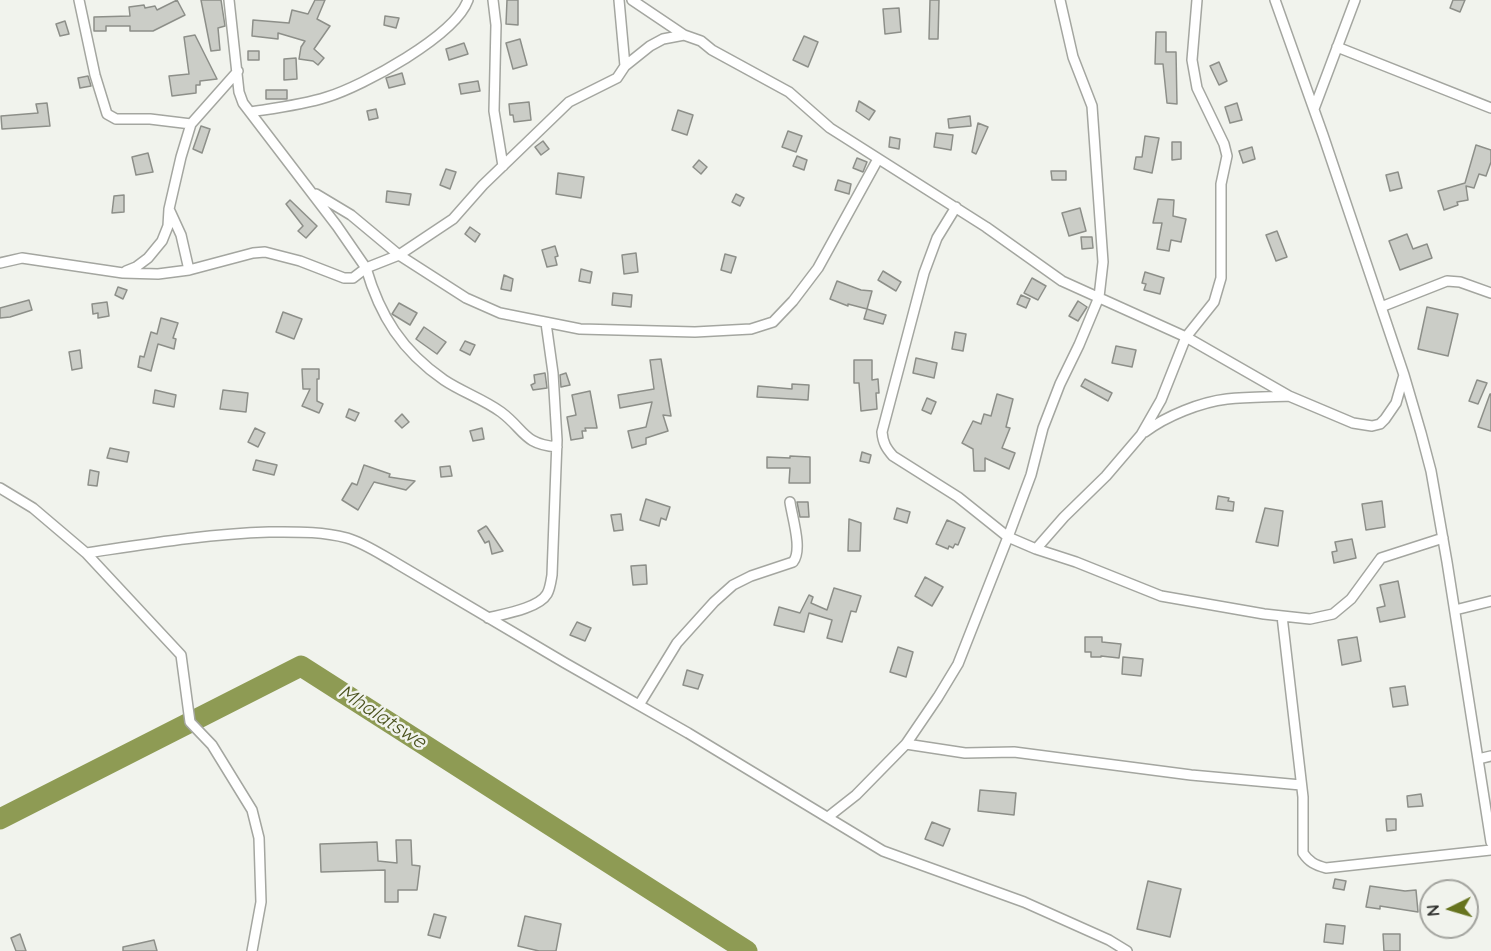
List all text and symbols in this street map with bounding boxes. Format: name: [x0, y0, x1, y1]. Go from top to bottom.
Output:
water label: Mhalatswe: [334, 680, 430, 754]
north arrow: [1419, 879, 1479, 939]
text: N: [1423, 904, 1444, 917]

